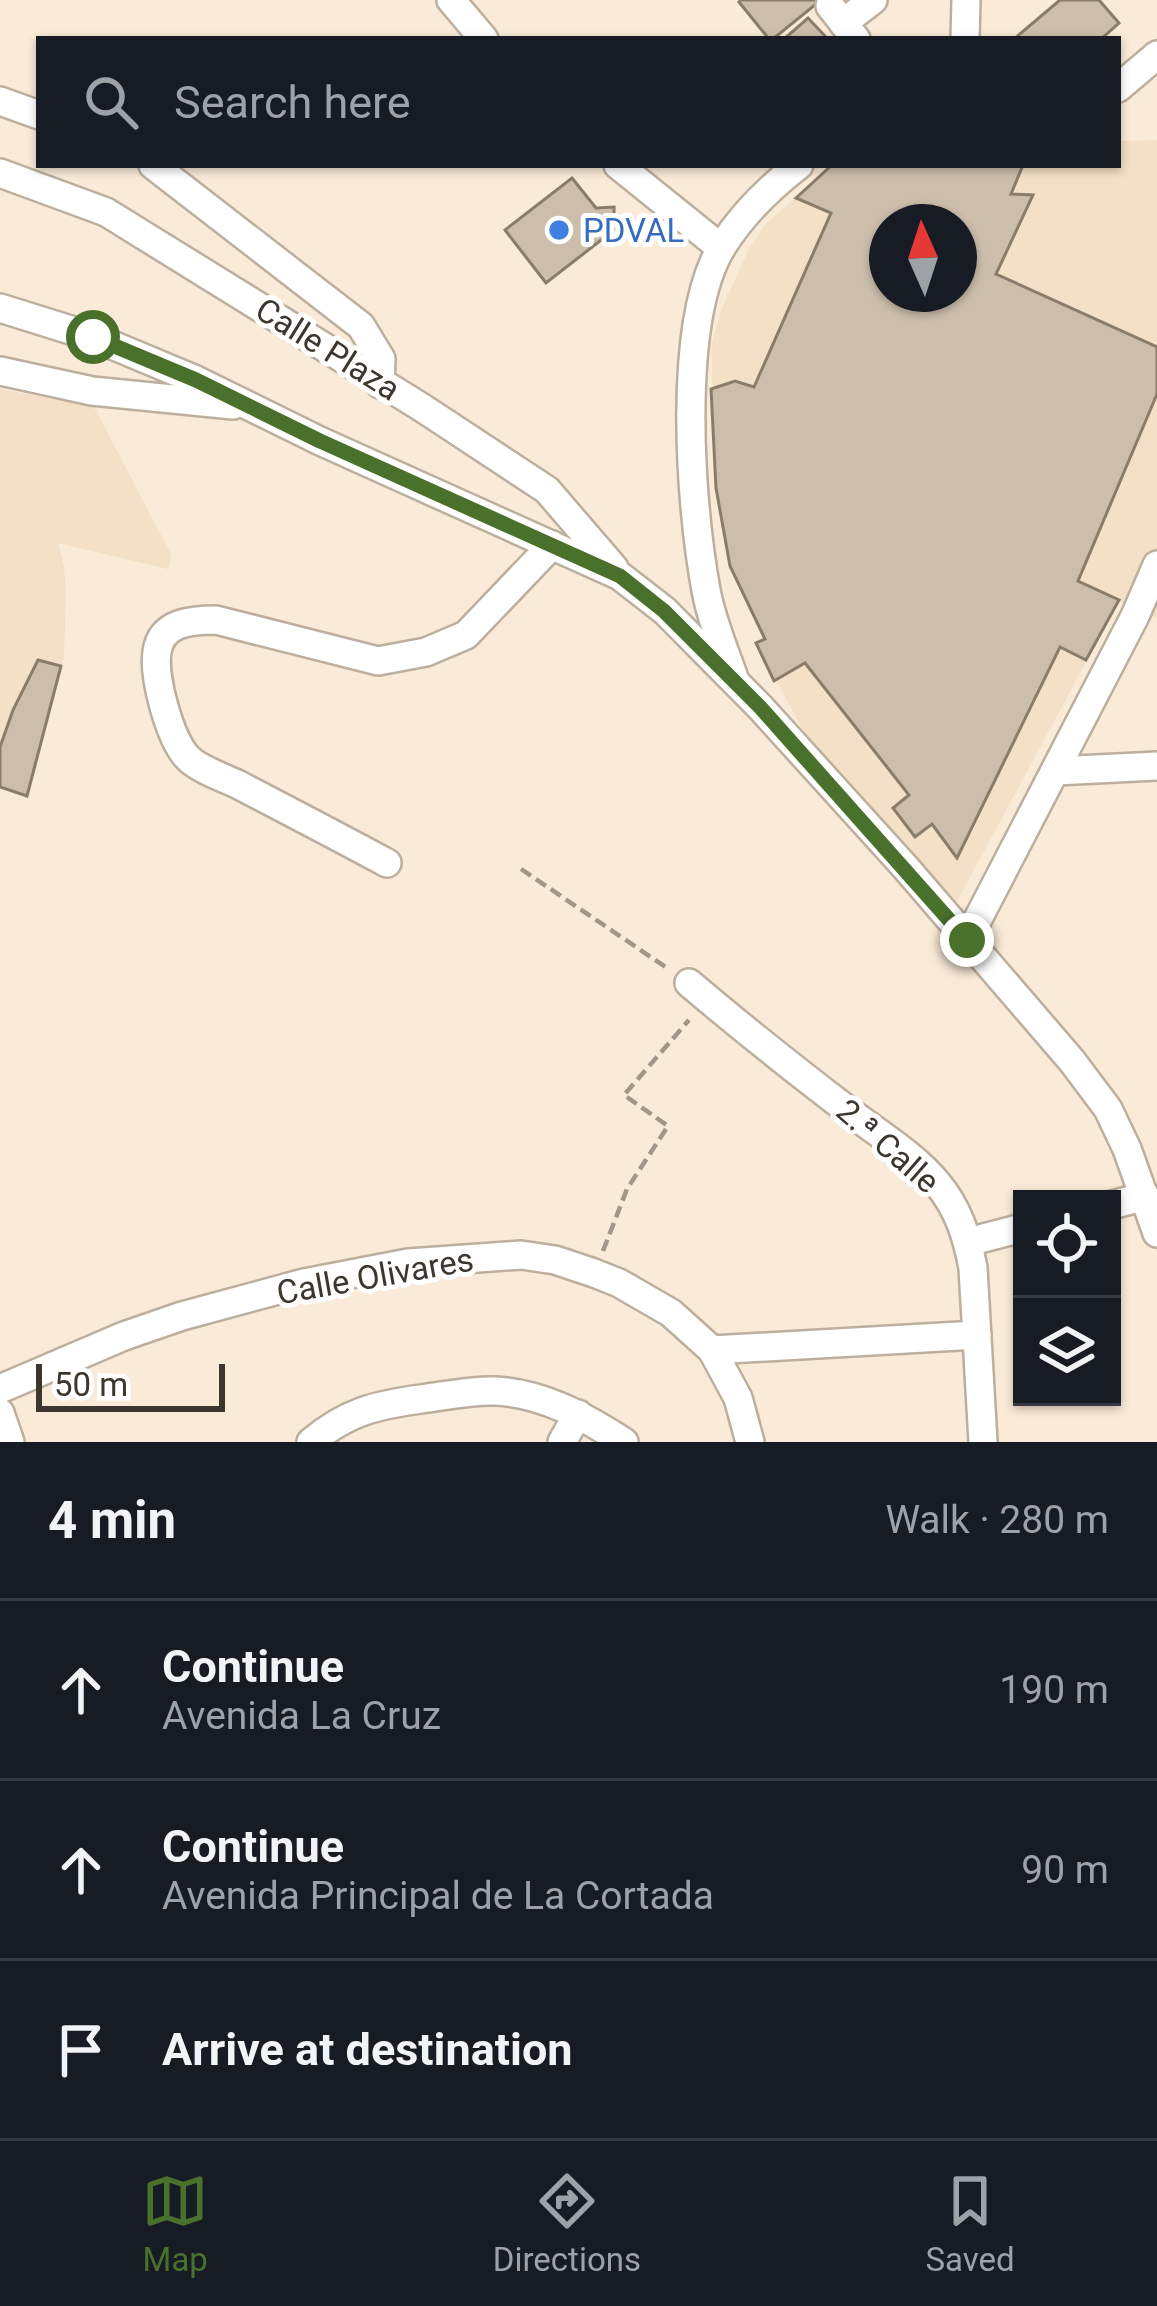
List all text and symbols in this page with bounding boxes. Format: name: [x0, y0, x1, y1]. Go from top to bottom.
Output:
search box: [36, 36, 1121, 168]
icon: search: [78, 69, 144, 135]
text: Search here: [174, 76, 411, 129]
north arrow: [869, 204, 977, 312]
place label: PDVAL: [583, 211, 684, 250]
marker: PDVAL: [546, 217, 572, 243]
street label: Calle Plaza: [249, 289, 407, 409]
route start: [66, 310, 120, 364]
route end: [940, 913, 994, 967]
street label: 2.ª Calle: [829, 1091, 947, 1201]
map controls: [1013, 1190, 1121, 1406]
button: locate: [1013, 1190, 1121, 1298]
street label: Calle Olivares: [274, 1240, 476, 1312]
button: layers: [1013, 1298, 1121, 1406]
scale bar: [36, 1358, 225, 1411]
text: 50 m: [54, 1365, 128, 1404]
text: 4 min: [48, 1491, 176, 1550]
text: Walk · 280 m: [885, 1497, 1109, 1543]
text: Continue: [162, 1640, 344, 1693]
icon: ahead: [48, 1657, 114, 1723]
text: 190 m: [999, 1667, 1109, 1713]
text: Avenida La Cruz: [162, 1693, 441, 1739]
text: Continue: [162, 1820, 344, 1873]
icon: ahead: [48, 1837, 114, 1903]
text: 90 m: [1021, 1847, 1109, 1893]
text: Avenida Principal de La Cortada: [162, 1873, 714, 1919]
icon: arrive: [48, 2017, 114, 2083]
text: Arrive at destination: [162, 2023, 573, 2076]
tab: Map: [142, 2168, 208, 2279]
tab: Directions: [493, 2168, 641, 2279]
tab: Saved: [926, 2168, 1015, 2279]

